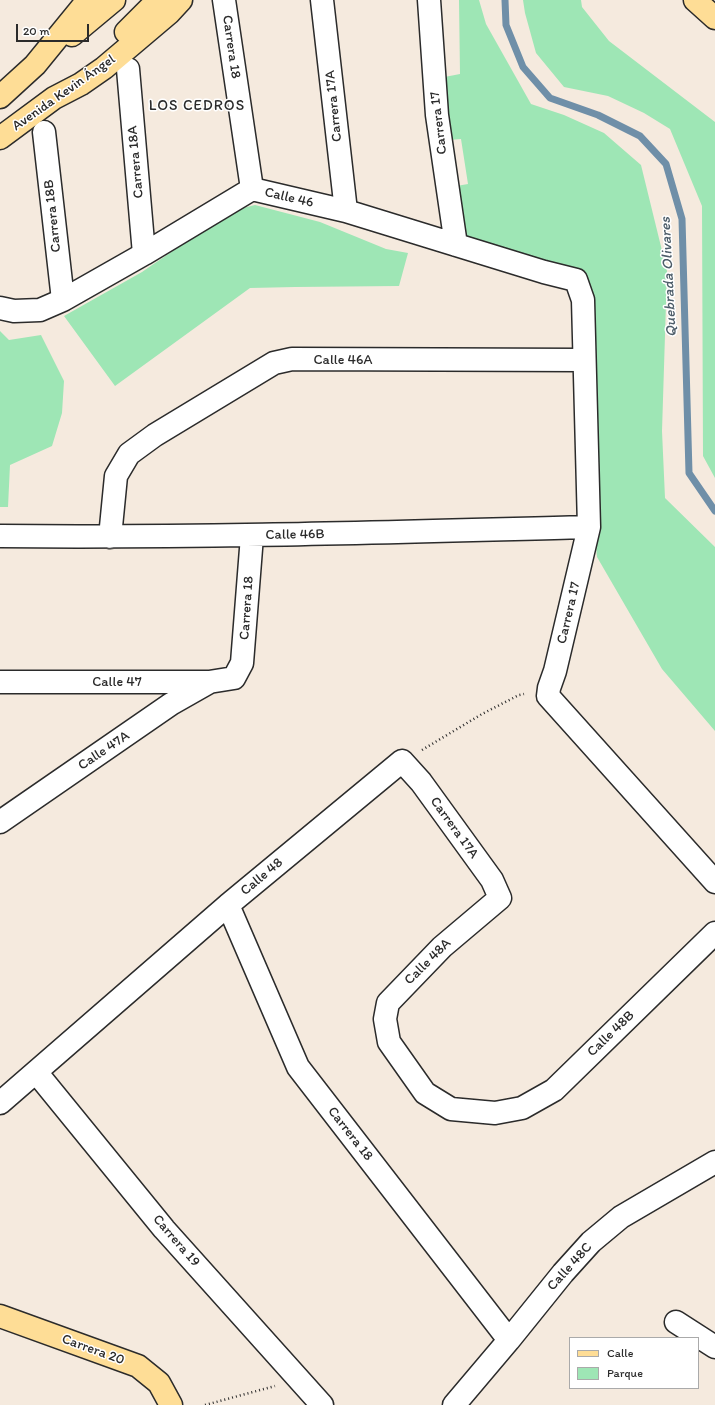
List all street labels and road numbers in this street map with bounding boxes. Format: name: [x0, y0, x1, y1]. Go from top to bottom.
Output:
street label: Carrera 18: [218, 14, 244, 80]
street label: Avenida Kevin Ángel: [9, 51, 119, 135]
street label: Carrera 17A: [322, 69, 346, 143]
street label: Carrera 17: [427, 91, 451, 155]
street label: Carrera 18A: [124, 125, 148, 199]
street label: Carrera 18B: [41, 179, 65, 253]
street label: Calle 46: [263, 184, 315, 212]
street label: Calle 46A: [314, 352, 372, 368]
street label: Calle 46B: [265, 526, 325, 544]
street label: Carrera 18: [236, 576, 258, 640]
street label: Carrera 17: [554, 580, 584, 646]
street label: Calle 47: [92, 674, 142, 690]
street label: Calle 47A: [75, 728, 133, 774]
street label: Carrera 17A: [426, 794, 482, 862]
street label: Calle 48: [237, 854, 287, 900]
street label: Calle 48A: [401, 935, 455, 989]
street label: Calle 48B: [584, 1007, 638, 1061]
street label: Carrera 18: [324, 1104, 376, 1164]
street label: Carrera 19: [149, 1211, 203, 1271]
street label: Calle 48C: [544, 1239, 596, 1295]
street label: Carrera 20: [59, 1331, 127, 1369]

